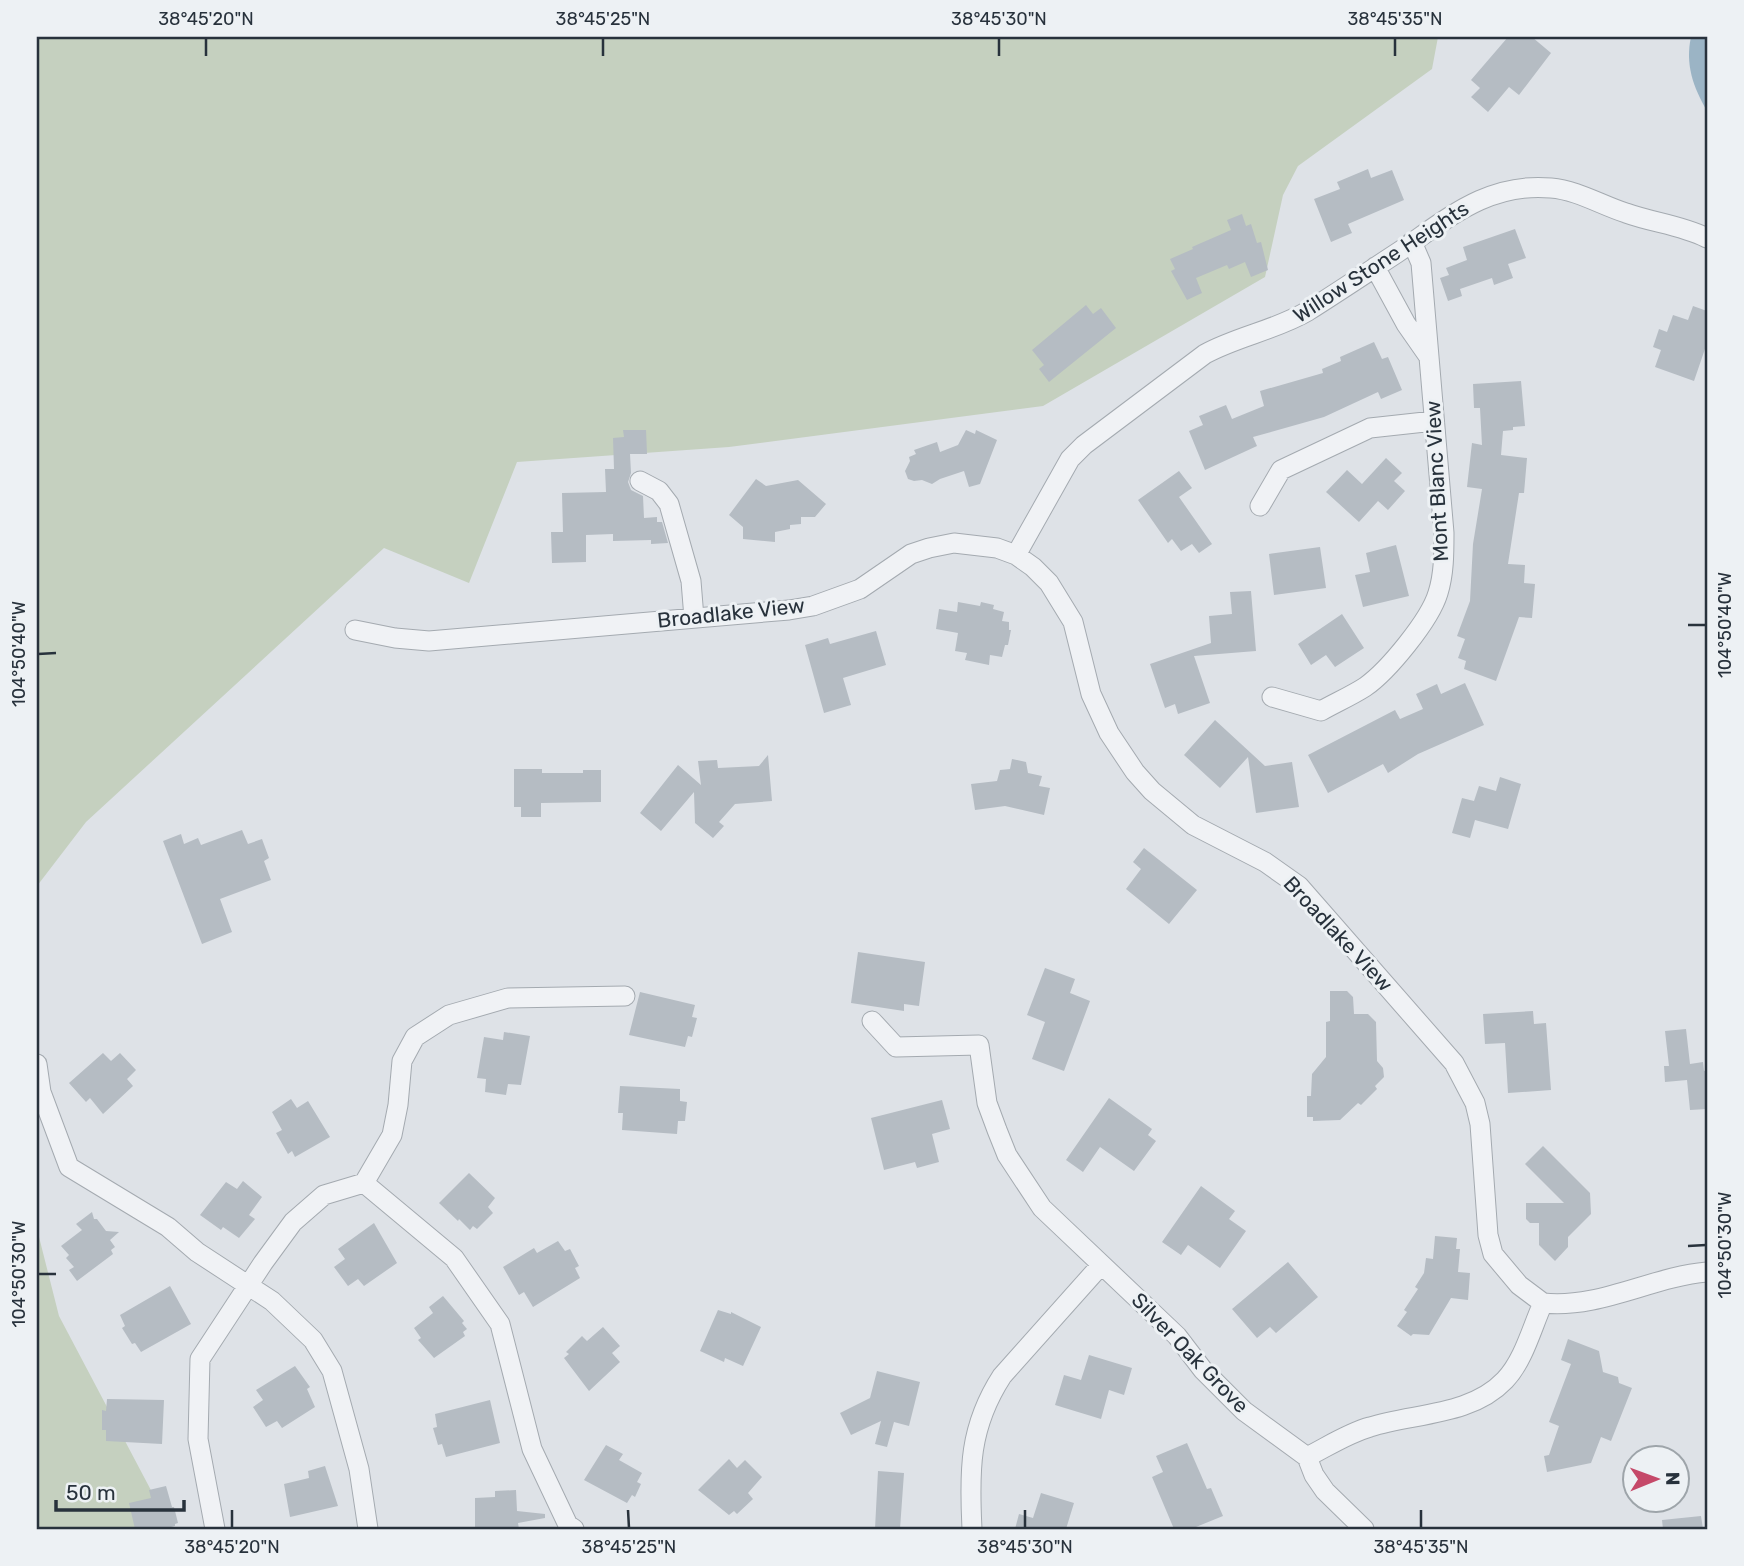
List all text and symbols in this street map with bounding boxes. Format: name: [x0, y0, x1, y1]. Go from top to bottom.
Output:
text: 38°45'20"N: [158, 8, 254, 30]
text: 38°45'25"N: [556, 8, 650, 30]
text: 38°45'30"N: [951, 8, 1047, 30]
text: 38°45'35"N: [1347, 8, 1443, 30]
street label: Willow Stone Heights: [1288, 195, 1473, 328]
street label: Mont Blanc View: [1420, 400, 1453, 562]
text: 104°50'40"W: [1714, 572, 1736, 678]
street label: Broadlake View: [656, 592, 806, 633]
text: 104°50'40"W: [8, 601, 30, 707]
street label: Broadlake View: [1279, 871, 1398, 997]
text: 104°50'30"W: [1714, 1192, 1736, 1298]
text: 104°50'30"W: [8, 1221, 30, 1327]
street label: Silver Oak Grove: [1127, 1287, 1254, 1418]
north arrow: [1622, 1444, 1692, 1514]
scale bar: [56, 1468, 184, 1512]
text: N: [1661, 1472, 1684, 1486]
text: 50 m: [66, 1480, 116, 1505]
text: 38°45'20"N: [184, 1536, 280, 1558]
text: 38°45'25"N: [582, 1536, 676, 1558]
text: 38°45'30"N: [977, 1536, 1073, 1558]
text: 38°45'35"N: [1373, 1536, 1469, 1558]

